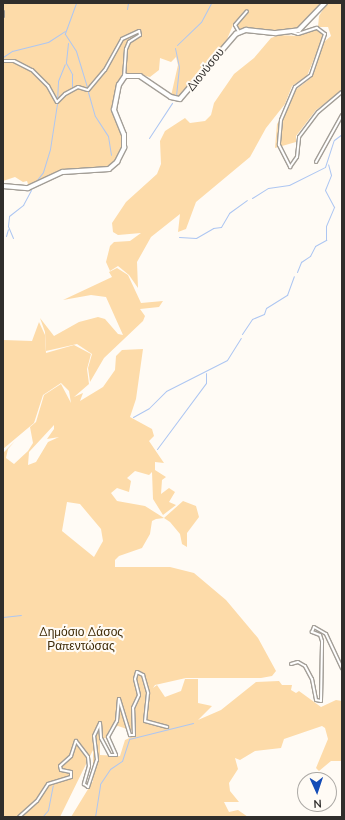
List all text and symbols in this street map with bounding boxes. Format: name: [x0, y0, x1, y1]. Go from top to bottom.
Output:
street label: Διονύσου: [184, 46, 228, 94]
park label: Δημόσιο Δάσος Ραπεντώσας: [39, 626, 123, 654]
north arrow: [297, 772, 337, 812]
text: N: [313, 796, 322, 811]

